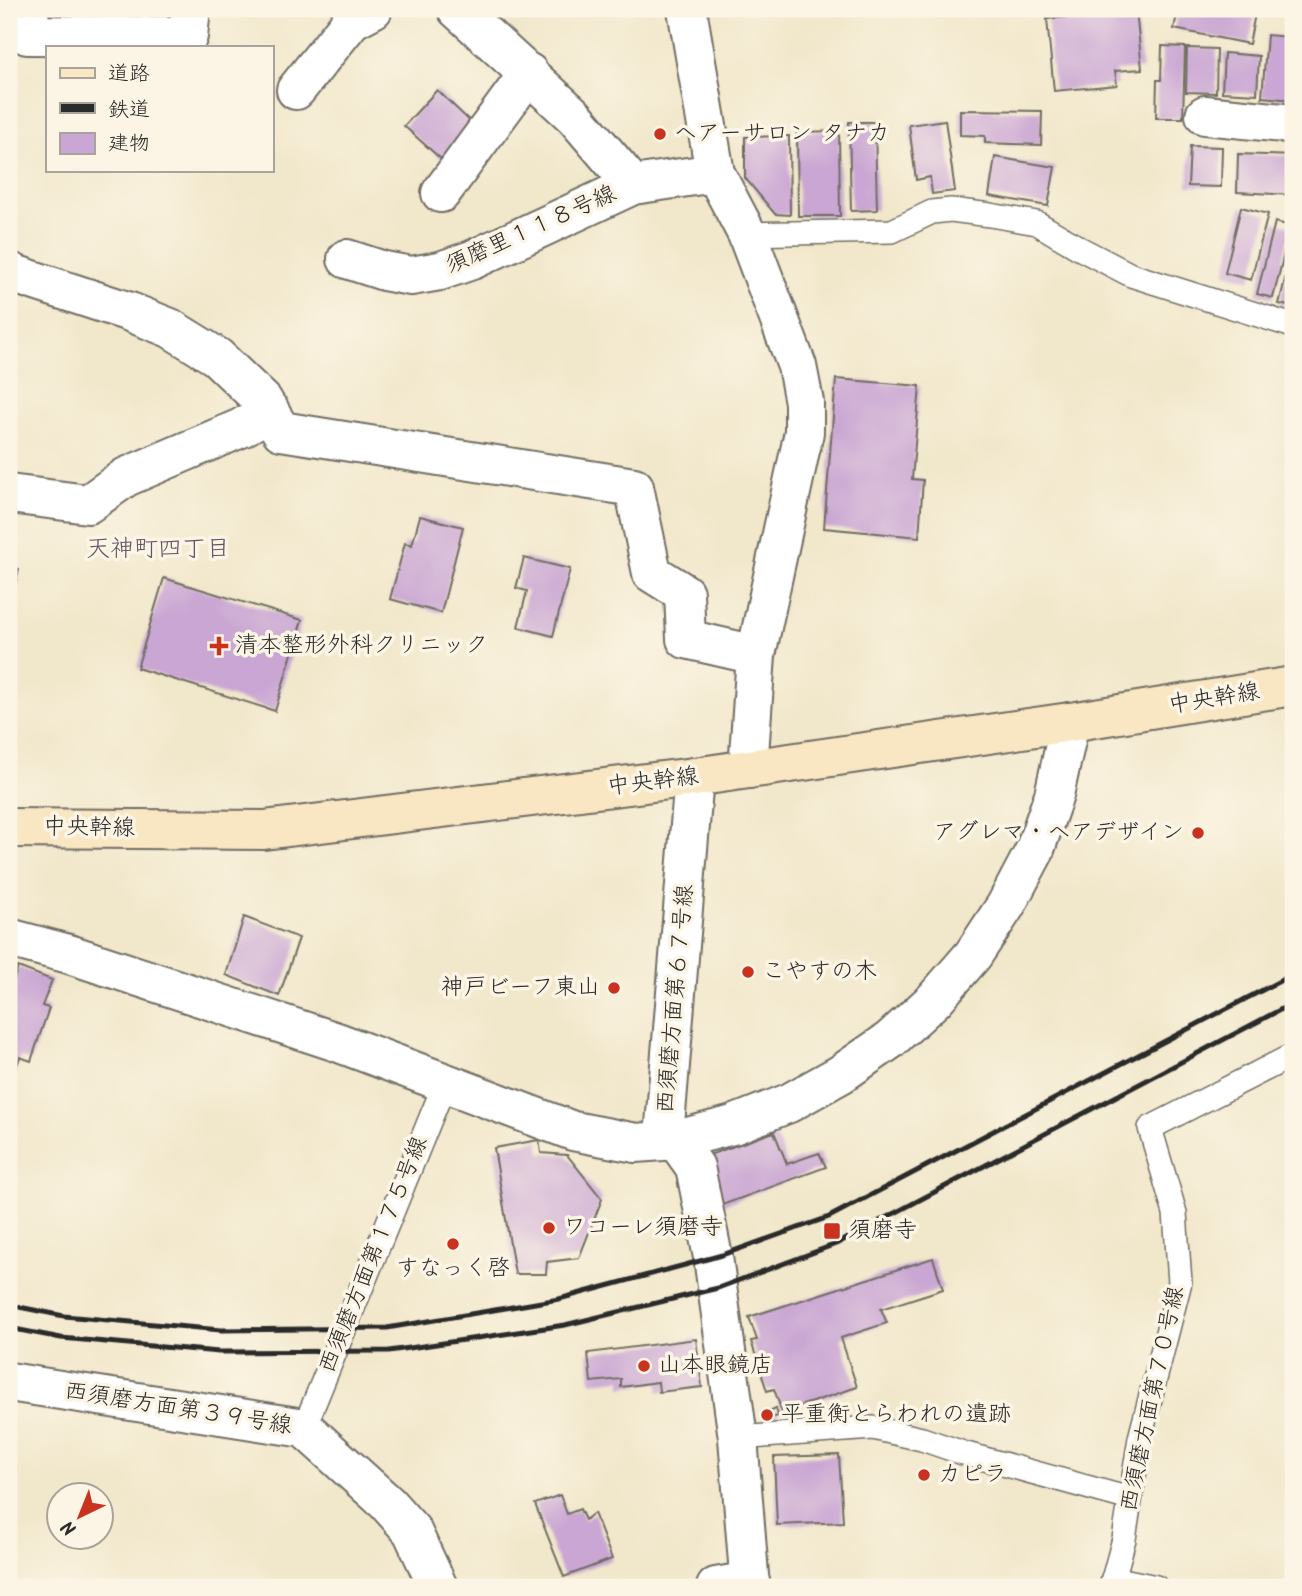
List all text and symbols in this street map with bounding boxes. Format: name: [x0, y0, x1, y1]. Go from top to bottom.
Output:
legend: [46, 46, 273, 172]
text: 道路: [108, 58, 150, 91]
text: 鉄道: [108, 94, 150, 127]
place label: ヘアーサロン タナカ: [674, 116, 890, 152]
marker: ヘアーサロン タナカ: [652, 126, 668, 142]
text: 建物: [108, 128, 150, 161]
street label: 須磨里１１８号線: [440, 176, 622, 284]
district label: 天神町四丁目: [86, 530, 230, 569]
place label: 清本整形外科クリニック: [235, 628, 488, 664]
marker: 清本整形外科クリニック: [209, 636, 229, 656]
street label: 中央幹線: [1166, 674, 1262, 724]
street label: 中央幹線: [605, 759, 701, 805]
street label: 中央幹線: [43, 809, 135, 847]
place label: アグレマ・ヘアデザイン: [933, 815, 1184, 851]
marker: アグレマ・ヘアデザイン: [1190, 825, 1206, 841]
street label: 西須磨方面第６７号線: [648, 883, 704, 1115]
place label: こやすの木: [762, 954, 877, 990]
marker: こやすの木: [740, 964, 756, 980]
place label: 神戸ビーフ東山: [441, 970, 600, 1006]
marker: 神戸ビーフ東山: [606, 980, 622, 996]
street label: 西須磨方面第１７５号線: [310, 1131, 438, 1379]
place label: ワコーレ須磨寺: [563, 1210, 723, 1246]
place label: 須磨寺: [848, 1213, 917, 1249]
marker: ワコーレ須磨寺: [541, 1220, 557, 1236]
marker: 須磨寺: [822, 1221, 842, 1241]
marker: すなっく啓: [445, 1236, 461, 1252]
place label: すなっく啓: [396, 1251, 511, 1287]
street label: 西須磨方面第７０号線: [1111, 1283, 1195, 1515]
place label: 山本眼鏡店: [658, 1348, 773, 1384]
marker: 山本眼鏡店: [636, 1358, 652, 1374]
street label: 西須磨方面第３９号線: [62, 1373, 294, 1445]
place label: 平重衡とらわれの遺跡: [781, 1397, 1011, 1433]
marker: 平重衡とらわれの遺跡: [759, 1407, 775, 1423]
place label: カピラ: [938, 1457, 1007, 1493]
marker: カピラ: [916, 1467, 932, 1483]
north arrow: [46, 1480, 116, 1550]
text: N: [55, 1512, 84, 1542]

